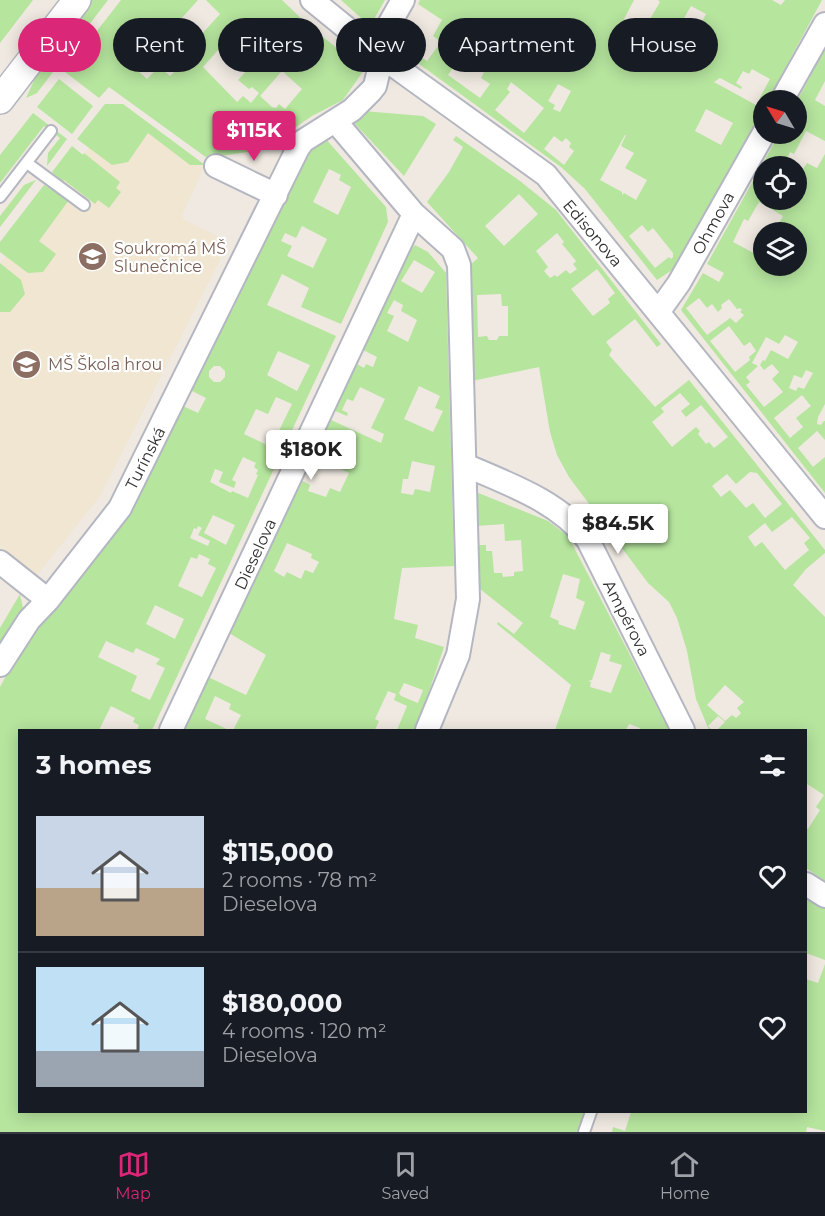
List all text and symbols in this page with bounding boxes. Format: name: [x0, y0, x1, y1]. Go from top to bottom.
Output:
chip: Buy: [18, 18, 101, 72]
chip: Rent: [113, 18, 206, 72]
chip: Filters: [218, 18, 324, 72]
chip: New: [336, 18, 426, 72]
chip: Apartment: [438, 18, 596, 72]
chip: House: [608, 18, 718, 72]
north arrow: [753, 90, 807, 144]
map controls: [753, 90, 807, 276]
pin: $115K: [212, 111, 296, 162]
text: $115K: [227, 118, 281, 142]
button: locate: [753, 156, 807, 210]
street label: Ohmova: [688, 189, 738, 258]
street label: Edisonova: [559, 196, 626, 271]
button: layers: [753, 222, 807, 276]
place label: Soukromá MŠ Slunečnice: [114, 239, 226, 276]
school or university icon: Soukromá MŠ Slunečnice: [77, 241, 109, 273]
school or university icon: MŠ Škola hrou: [11, 348, 43, 380]
place label: MŠ Škola hrou: [48, 355, 162, 374]
street label: Turínská: [122, 424, 169, 493]
pin: $180K: [269, 430, 353, 481]
text: $180K: [280, 437, 342, 461]
pin: $84.5K: [569, 504, 667, 555]
text: $84.5K: [582, 511, 654, 535]
street label: Dieselova: [231, 516, 280, 593]
street label: Ampérova: [599, 577, 654, 659]
text: 3 homes: [36, 749, 151, 781]
icon: filters: [756, 749, 789, 782]
text: $115,000: [222, 836, 334, 868]
icon: home: [84, 840, 156, 912]
icon: heart: [756, 860, 789, 893]
text: 2 rooms · 78 m²: [222, 868, 377, 892]
text: Dieselova: [222, 892, 318, 916]
text: $180,000: [222, 987, 342, 1019]
icon: home: [84, 991, 156, 1063]
icon: heart: [756, 1011, 789, 1044]
text: 4 rooms · 120 m²: [222, 1019, 387, 1043]
text: Dieselova: [222, 1043, 318, 1067]
tab: Map: [115, 1148, 151, 1203]
tab: Saved: [381, 1148, 429, 1203]
tab: Home: [660, 1148, 710, 1203]

